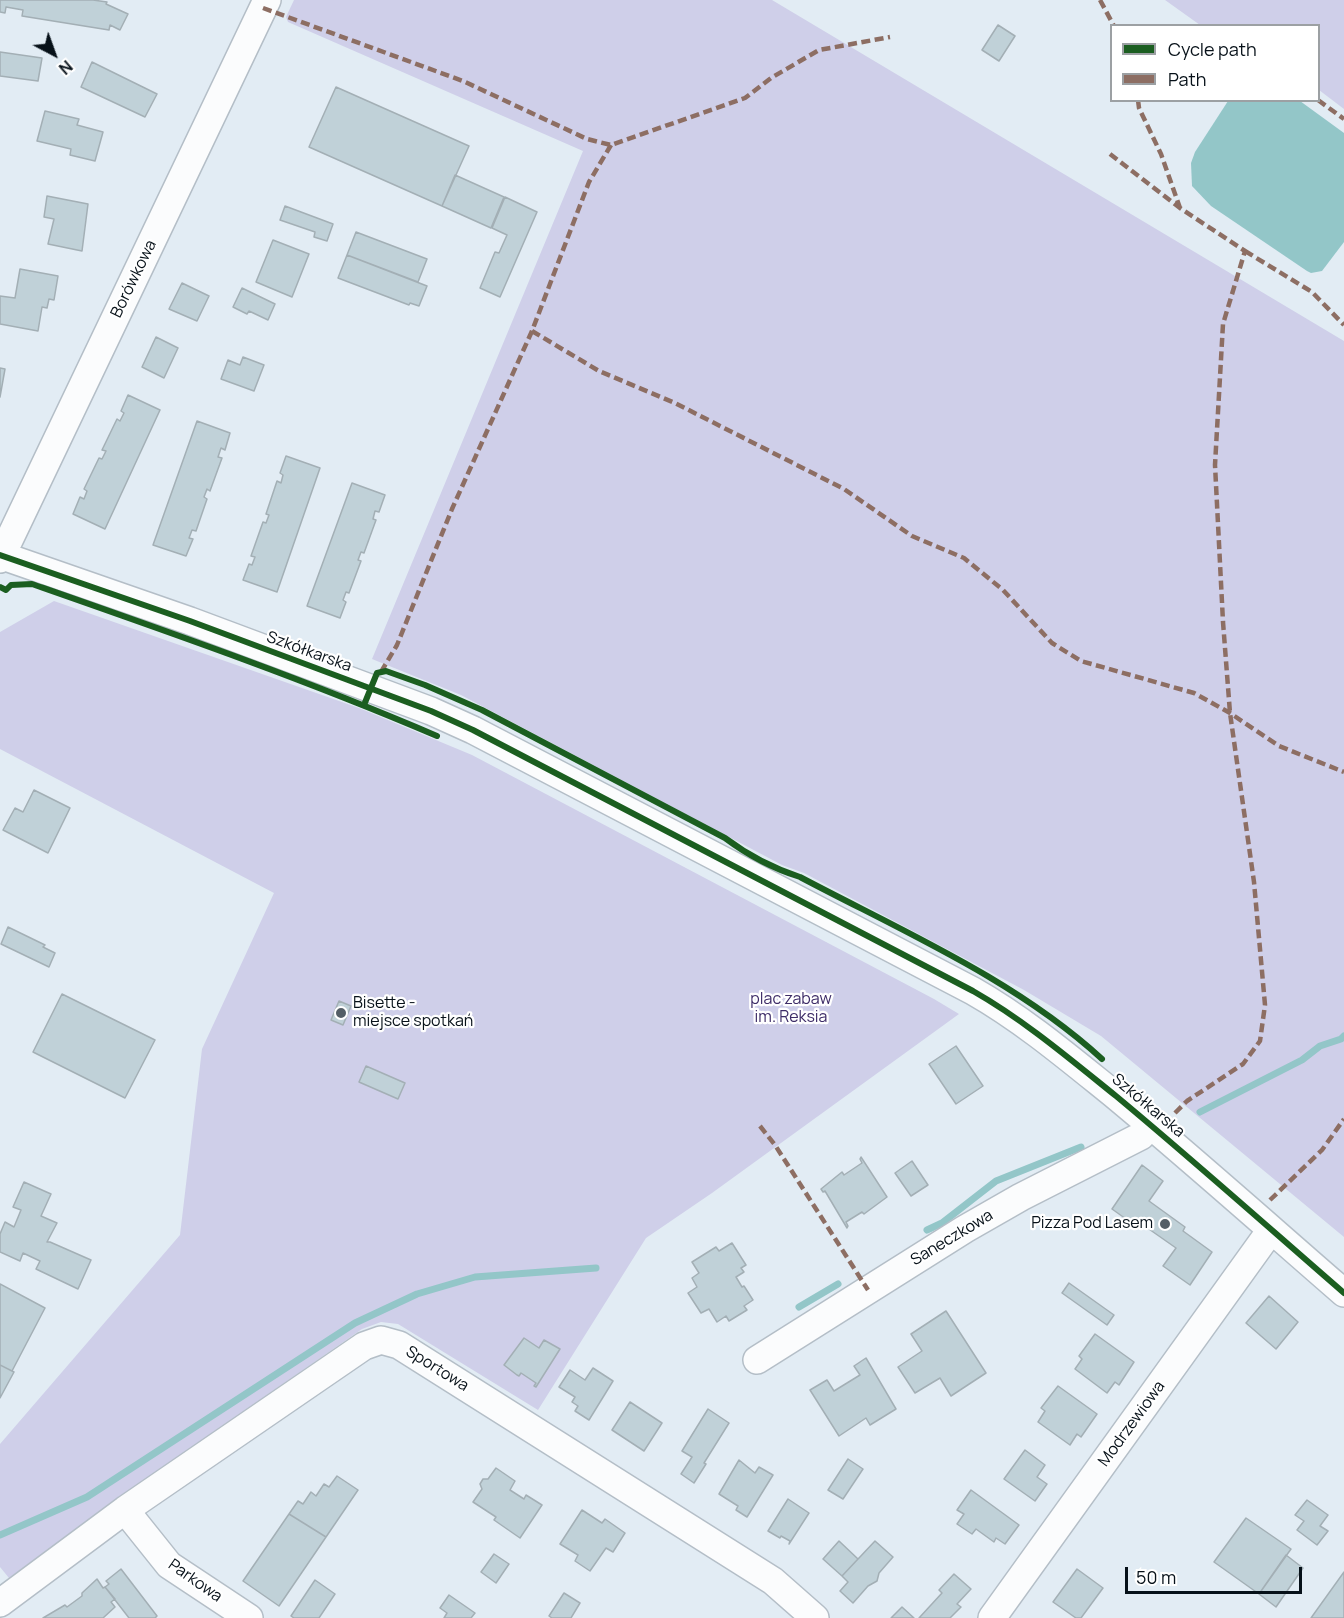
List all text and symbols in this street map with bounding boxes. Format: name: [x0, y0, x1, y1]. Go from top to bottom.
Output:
north arrow: [24, 24, 84, 84]
legend: [1110, 24, 1320, 102]
text: Cycle path: [1168, 37, 1257, 61]
text: N: [54, 56, 77, 80]
text: Path: [1168, 67, 1206, 91]
street label: Borówkowa: [107, 237, 161, 321]
street label: Szkółkarska: [264, 628, 354, 676]
park label: plac zabaw im. Reksia: [750, 990, 832, 1028]
place label: Bisette - miejsce spotkań: [353, 994, 473, 1032]
marker: Bisette - miejsce spotkań: [334, 1006, 348, 1020]
street label: Szkółkarska: [1108, 1070, 1188, 1142]
street label: Saneczkowa: [907, 1206, 997, 1270]
place label: Pizza Pod Lasem: [1031, 1214, 1153, 1234]
marker: Pizza Pod Lasem: [1158, 1217, 1172, 1231]
street label: Sportowa: [402, 1342, 472, 1396]
street label: Modrzewiowa: [1095, 1378, 1169, 1470]
street label: Parkowa: [164, 1555, 226, 1607]
scale bar: [1128, 1555, 1305, 1593]
text: 50 m: [1136, 1565, 1176, 1589]

